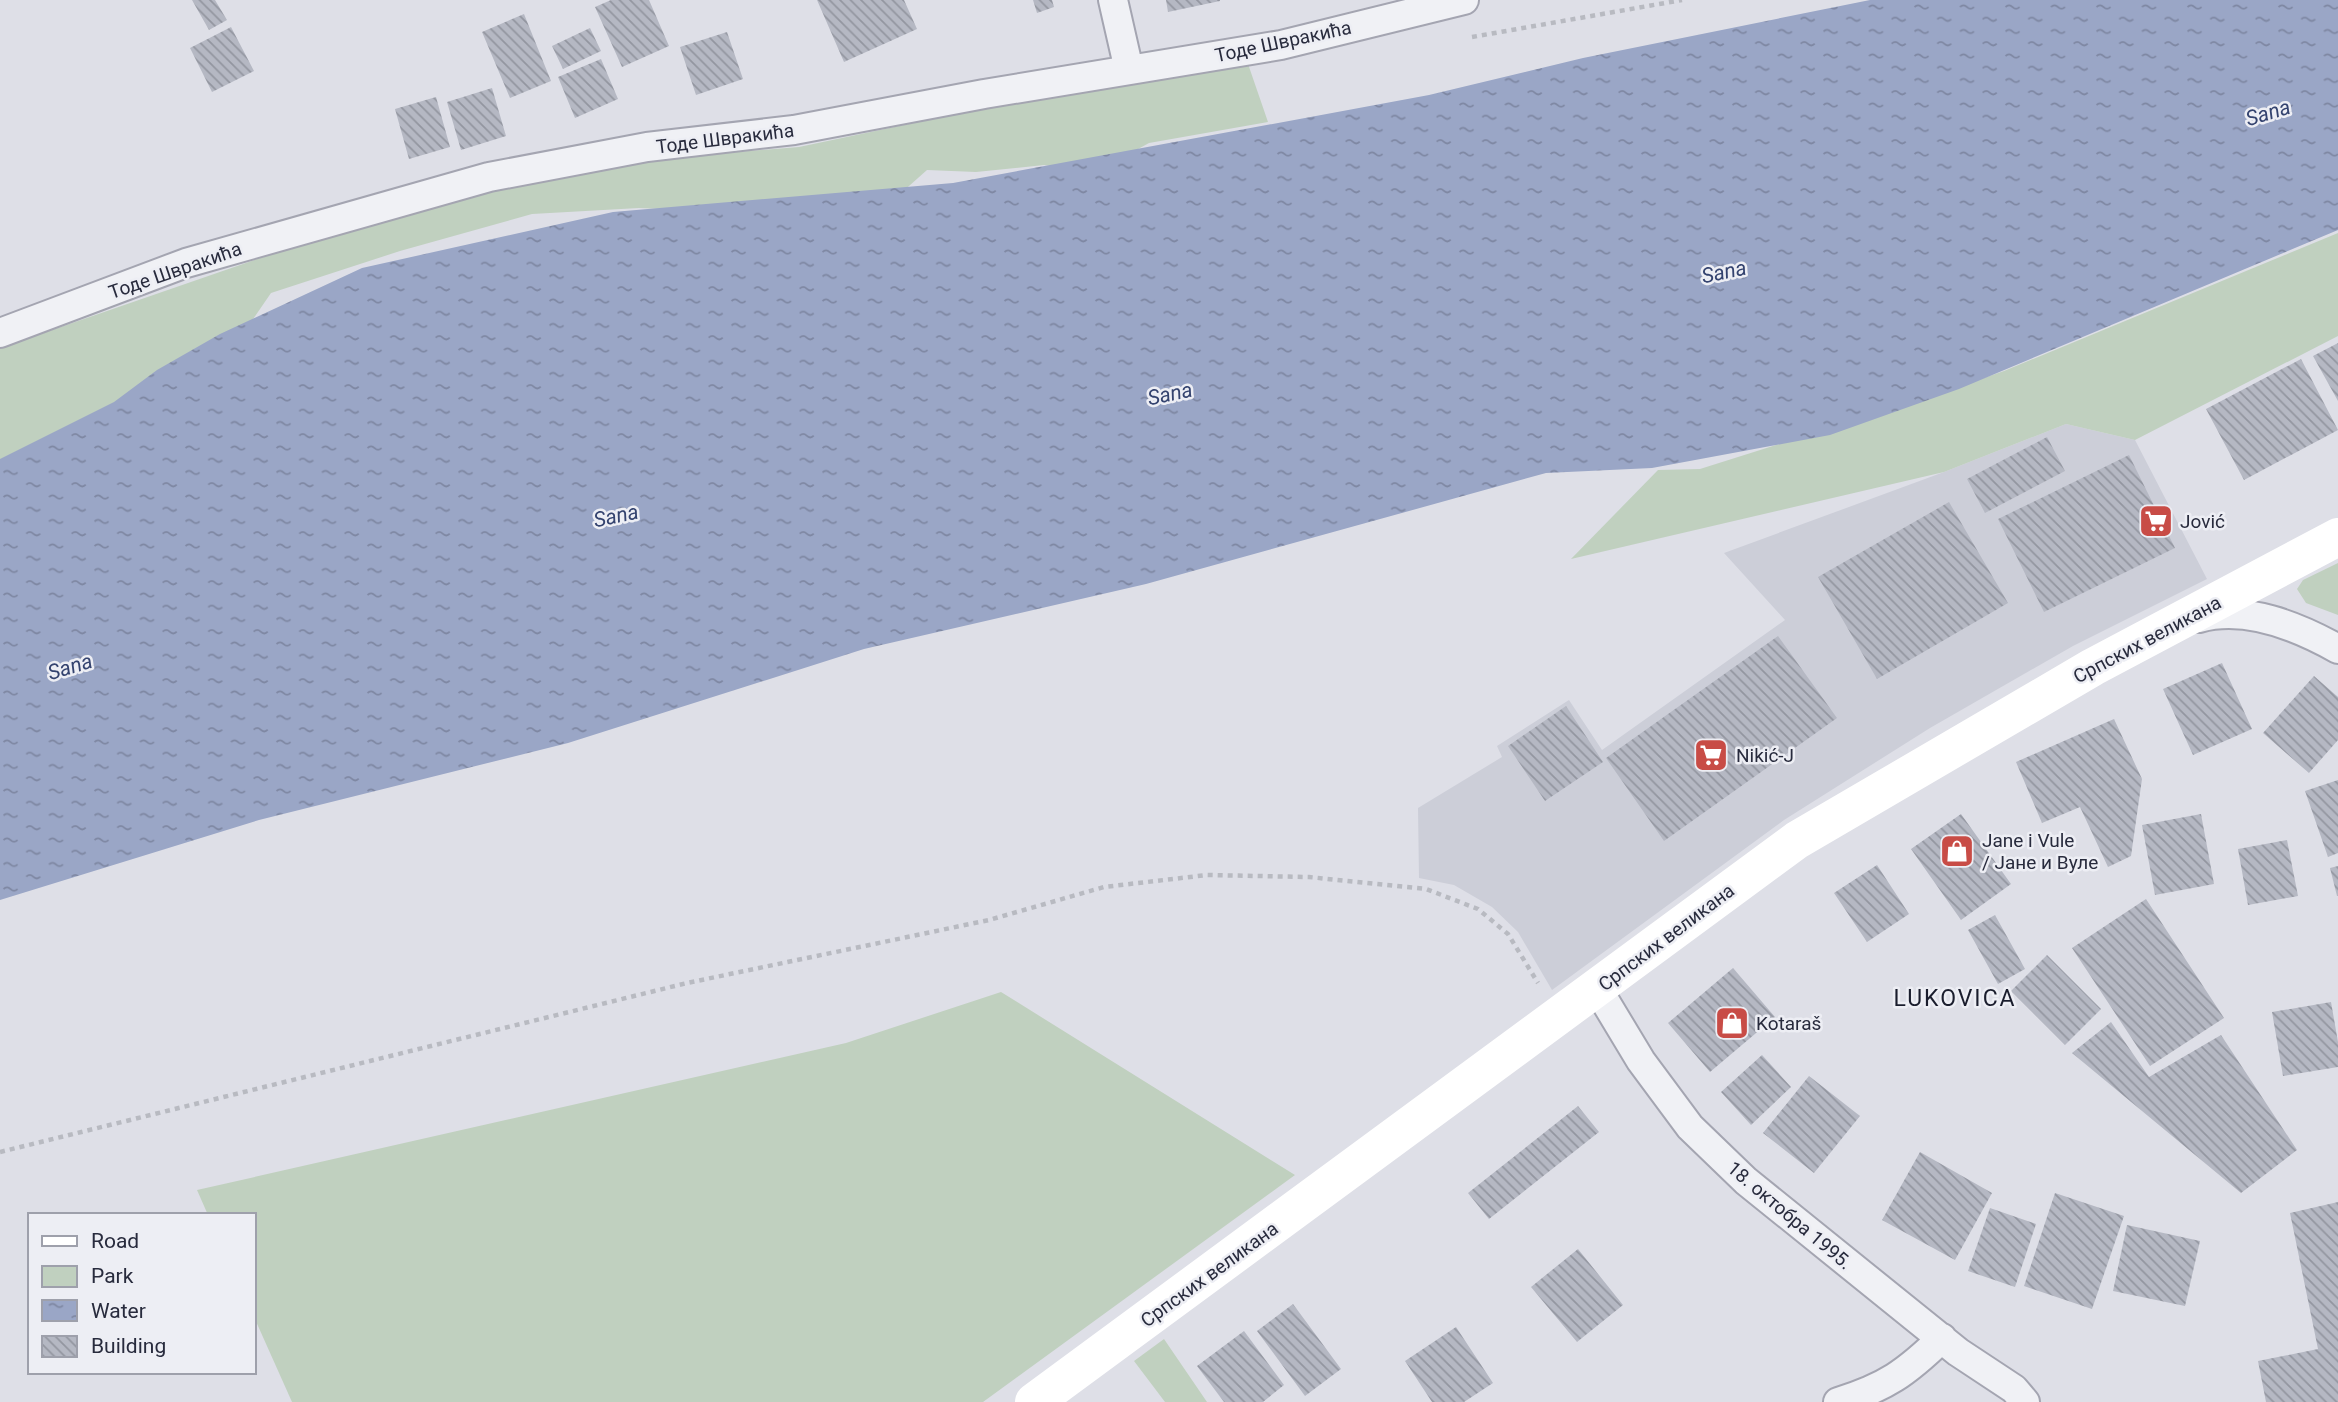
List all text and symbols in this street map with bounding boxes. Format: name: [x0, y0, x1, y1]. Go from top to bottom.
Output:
street label: Тоде Швракића: [1213, 16, 1353, 67]
water label: Sana: [2243, 95, 2293, 131]
street label: Тоде Швракића: [655, 119, 795, 158]
street label: Тоде Швракића: [106, 237, 245, 304]
water label: Sana: [1699, 256, 1749, 288]
water label: Sana: [1145, 378, 1195, 410]
water label: Sana: [591, 500, 641, 532]
supermarket icon: Jović: [2137, 502, 2175, 540]
place label: Jović: [2180, 510, 2225, 533]
street label: Српских великана: [2069, 591, 2225, 688]
water label: Sana: [45, 649, 95, 685]
supermarket icon: Nikić-J: [1692, 736, 1730, 774]
place label: Nikić-J: [1736, 744, 1794, 767]
place label: Jane i Vule / Јане и Вуле: [1982, 829, 2098, 874]
shop icon: Jane i Vule / Јане и Вуле: [1938, 832, 1976, 870]
street label: Српских великана: [1594, 879, 1739, 996]
district label: LUKOVICA: [1893, 985, 2017, 1012]
shop icon: Kotaraš: [1713, 1004, 1751, 1042]
place label: Kotaraš: [1756, 1012, 1821, 1035]
street label: 18. октобра 1995.: [1723, 1157, 1857, 1274]
legend: [28, 1213, 256, 1374]
street label: Српских великана: [1136, 1217, 1282, 1332]
text: Road: [91, 1229, 139, 1253]
text: Park: [91, 1264, 134, 1288]
text: Water: [91, 1299, 146, 1323]
text: Building: [91, 1334, 166, 1358]

